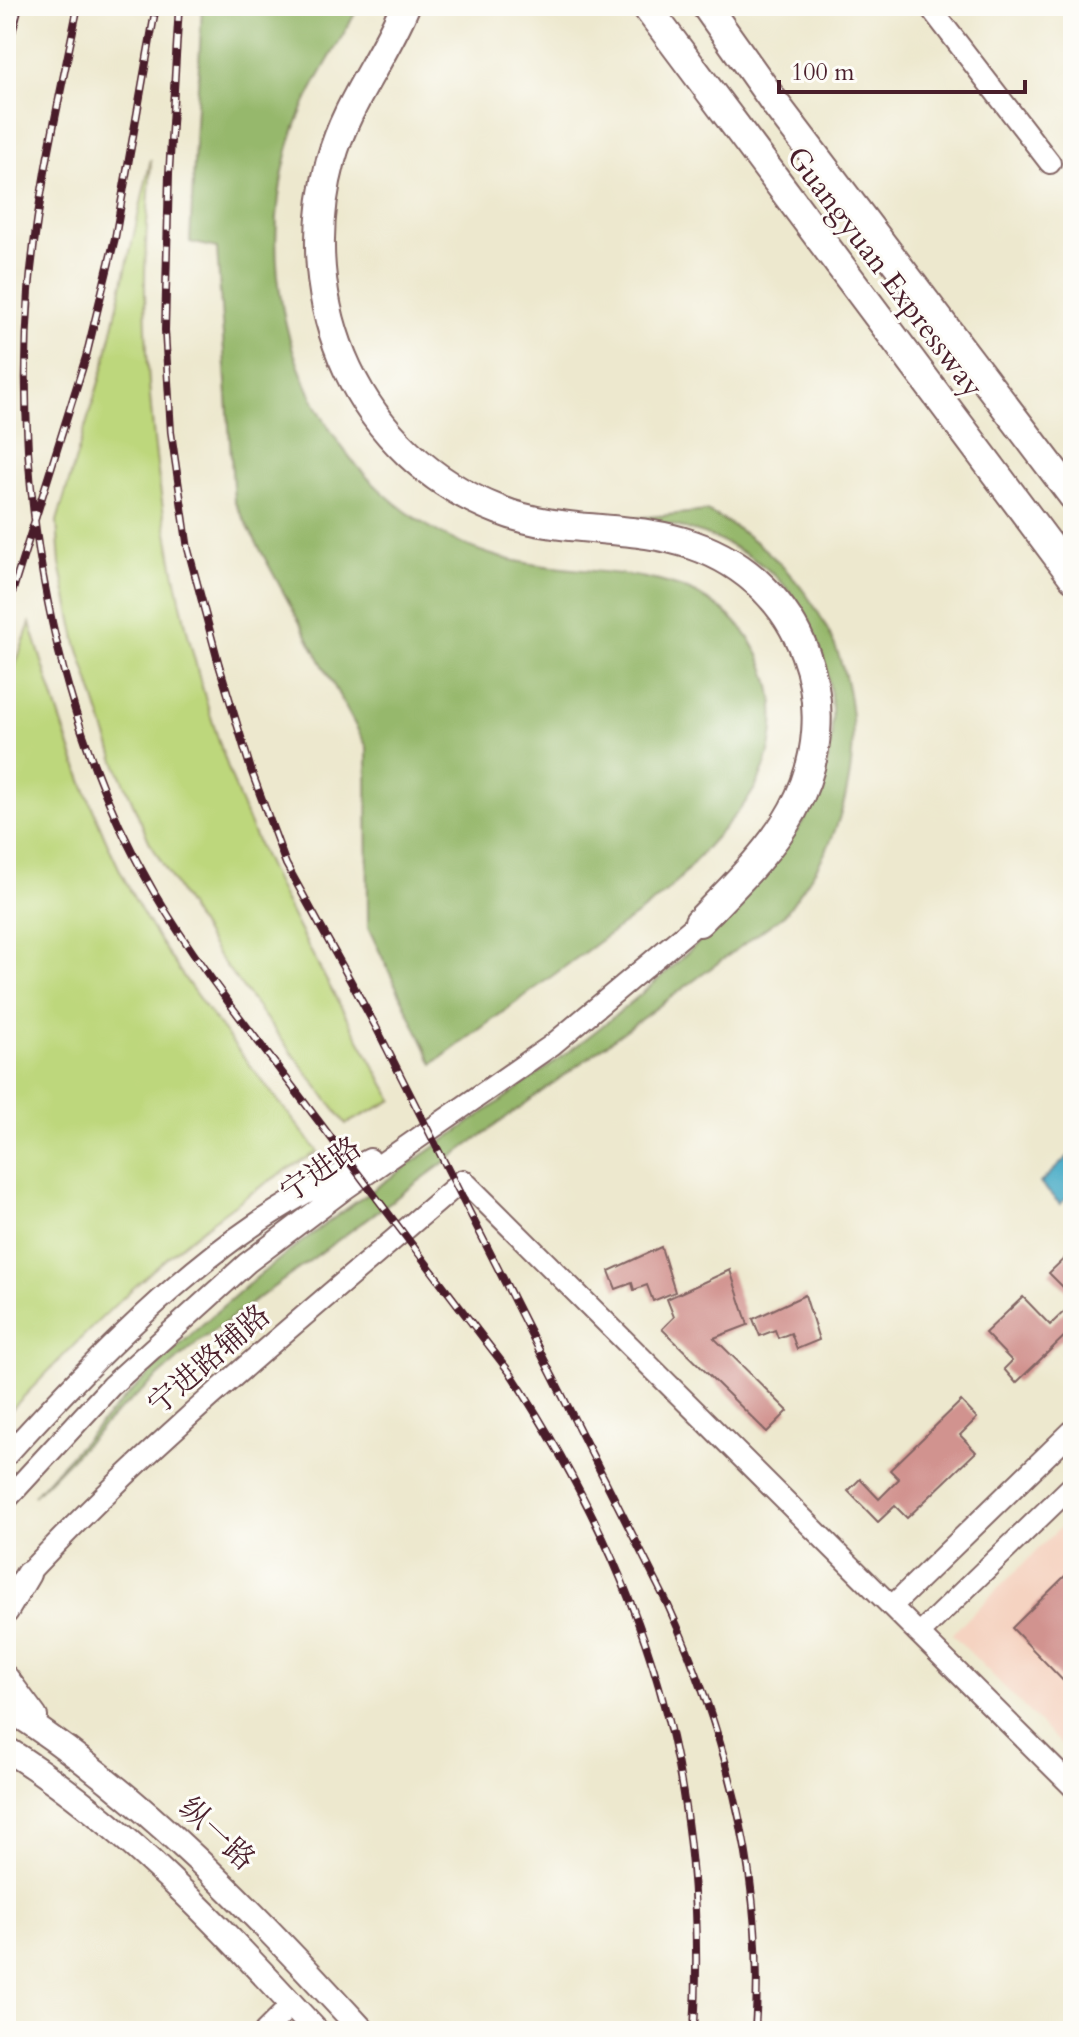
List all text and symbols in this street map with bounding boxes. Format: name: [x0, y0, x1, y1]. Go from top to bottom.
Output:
scale bar: [779, 44, 1025, 94]
text: 100 m: [791, 56, 855, 89]
street label: Guangyuan Expressway: [777, 138, 993, 406]
street label: 宁进路: [272, 1127, 370, 1213]
street label: 宁进路辅路: [139, 1295, 279, 1425]
street label: 纵一路: [170, 1788, 264, 1880]

